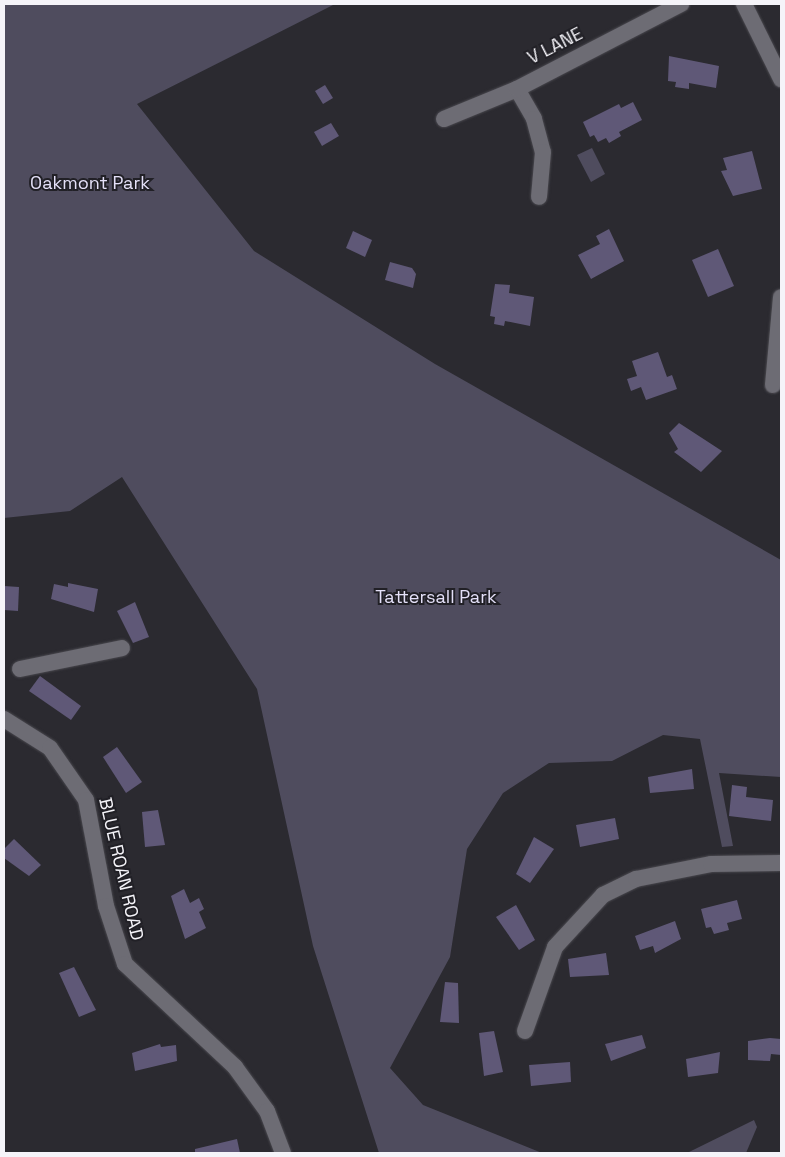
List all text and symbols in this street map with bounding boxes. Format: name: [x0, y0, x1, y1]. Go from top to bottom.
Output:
street label: V LANE: [524, 23, 586, 69]
park label: Oakmont Park: [30, 172, 150, 194]
park label: Tattersall Park: [375, 586, 497, 608]
street label: BLUE ROAN ROAD: [94, 796, 148, 942]

